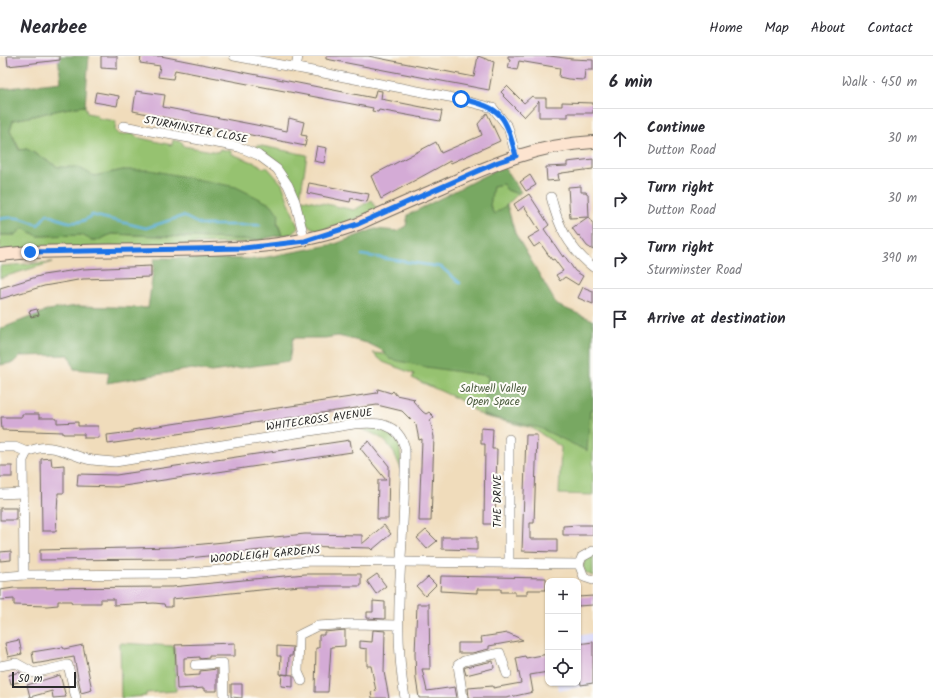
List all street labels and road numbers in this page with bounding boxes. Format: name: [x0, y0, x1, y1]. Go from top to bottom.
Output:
street label: STURMINSTER CLOSE: [143, 111, 250, 149]
street label: WHITECROSS AVENUE: [265, 404, 374, 436]
street label: THE DRIVE: [489, 474, 507, 528]
street label: WOODLEIGH GARDENS: [209, 541, 321, 569]

